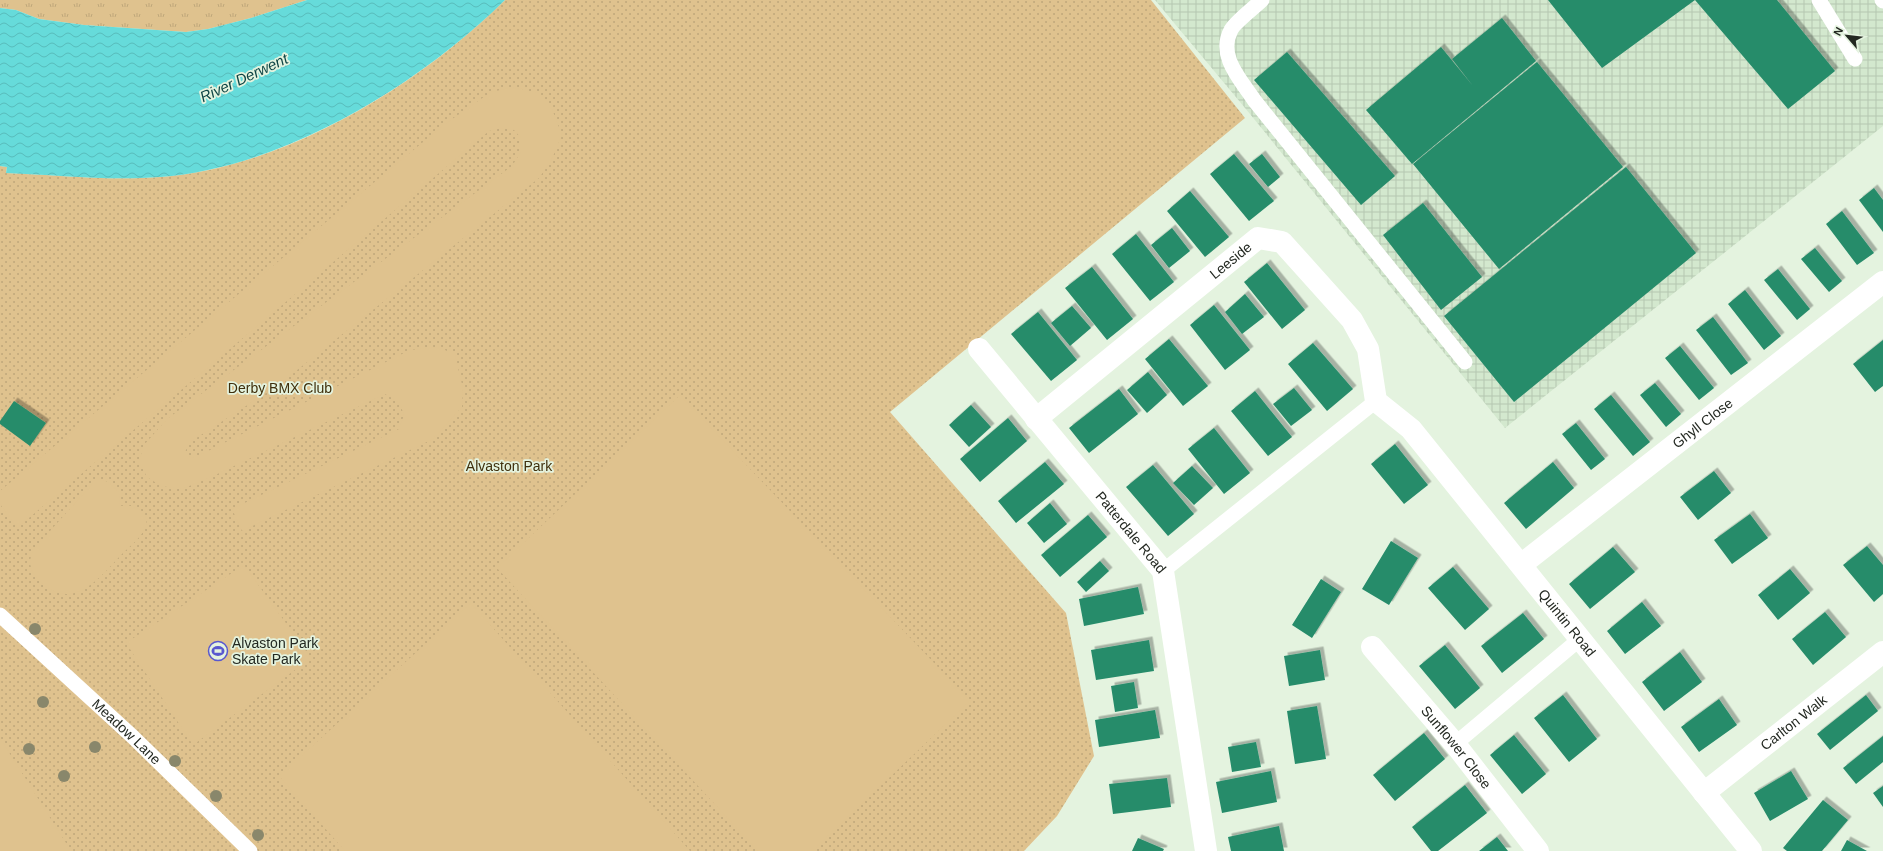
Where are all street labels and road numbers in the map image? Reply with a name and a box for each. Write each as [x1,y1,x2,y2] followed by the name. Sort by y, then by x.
[1206,239,1255,282] street label: Leeside
[1669,395,1736,451] street label: Ghyll Close
[1092,488,1169,576] street label: Patterdale Road
[1535,586,1599,660] street label: Quintin Road
[1757,691,1831,753] street label: Carlton Walk
[89,696,164,768] street label: Meadow Lane
[1418,703,1495,792] street label: Sunflower Close

